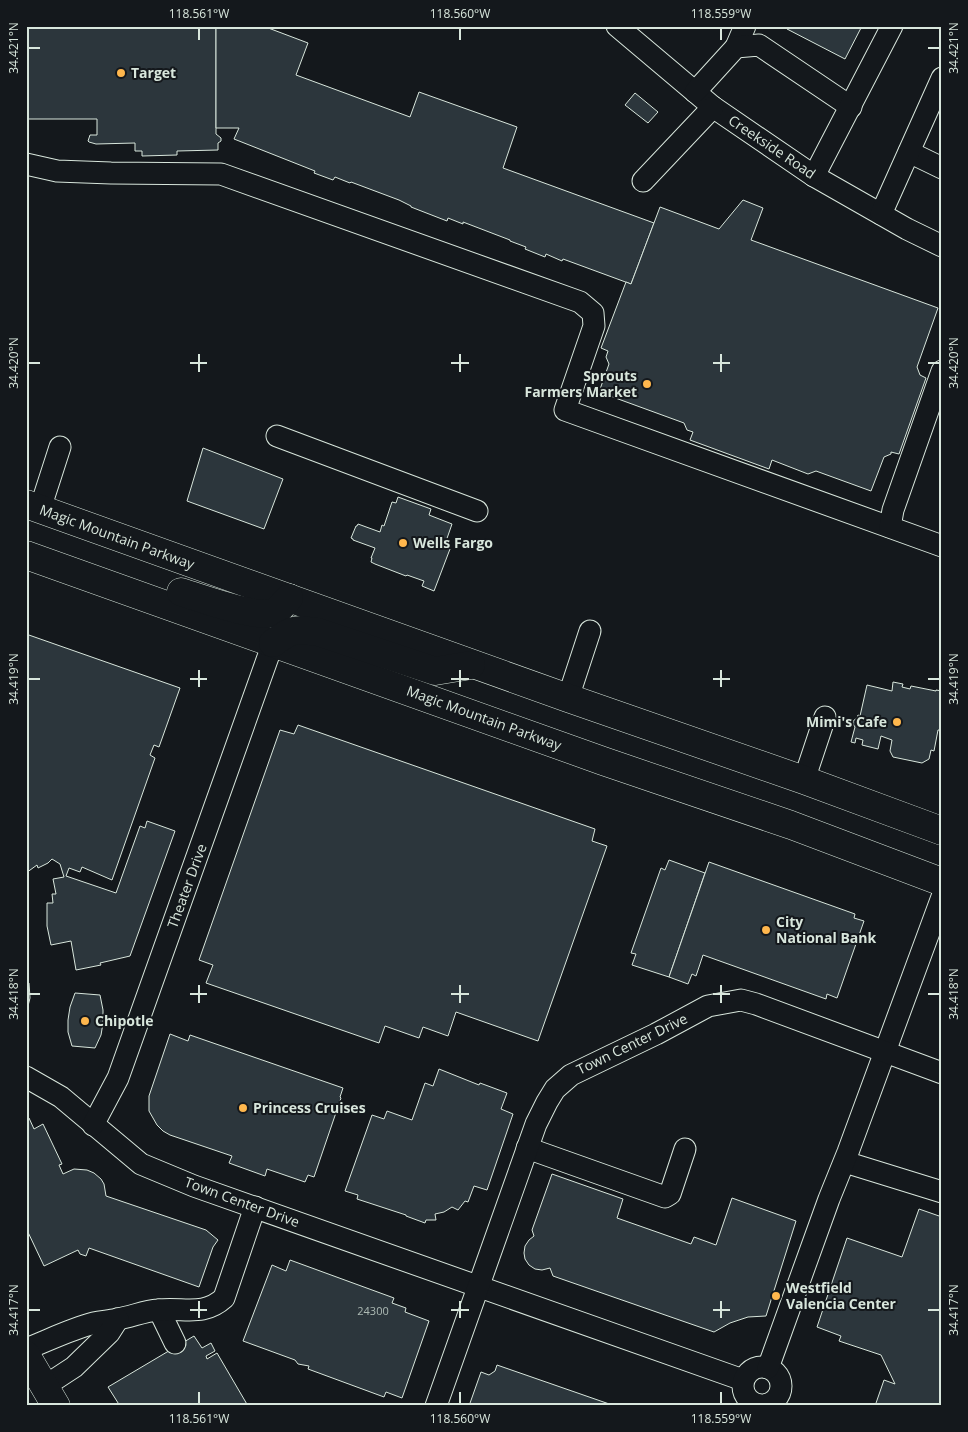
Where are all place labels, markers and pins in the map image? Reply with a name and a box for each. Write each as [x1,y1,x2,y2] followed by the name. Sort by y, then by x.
[131,63,176,82] place label: Target
[115,67,127,79] marker: Target
[524,366,637,401] place label: Sprouts Farmers Market
[641,378,653,390] marker: Sprouts Farmers Market
[413,533,493,552] place label: Wells Fargo
[397,537,409,549] marker: Wells Fargo
[806,712,887,731] place label: Mimi's Cafe
[891,716,903,728] marker: Mimi's Cafe
[776,912,876,947] place label: City National Bank
[760,924,772,936] marker: City National Bank
[95,1011,154,1030] place label: Chipotle
[79,1015,91,1027] marker: Chipotle
[253,1098,366,1117] place label: Princess Cruises
[237,1102,249,1114] marker: Princess Cruises
[786,1278,897,1313] place label: Westfield Valencia Center
[770,1290,782,1302] marker: Westfield Valencia Center

